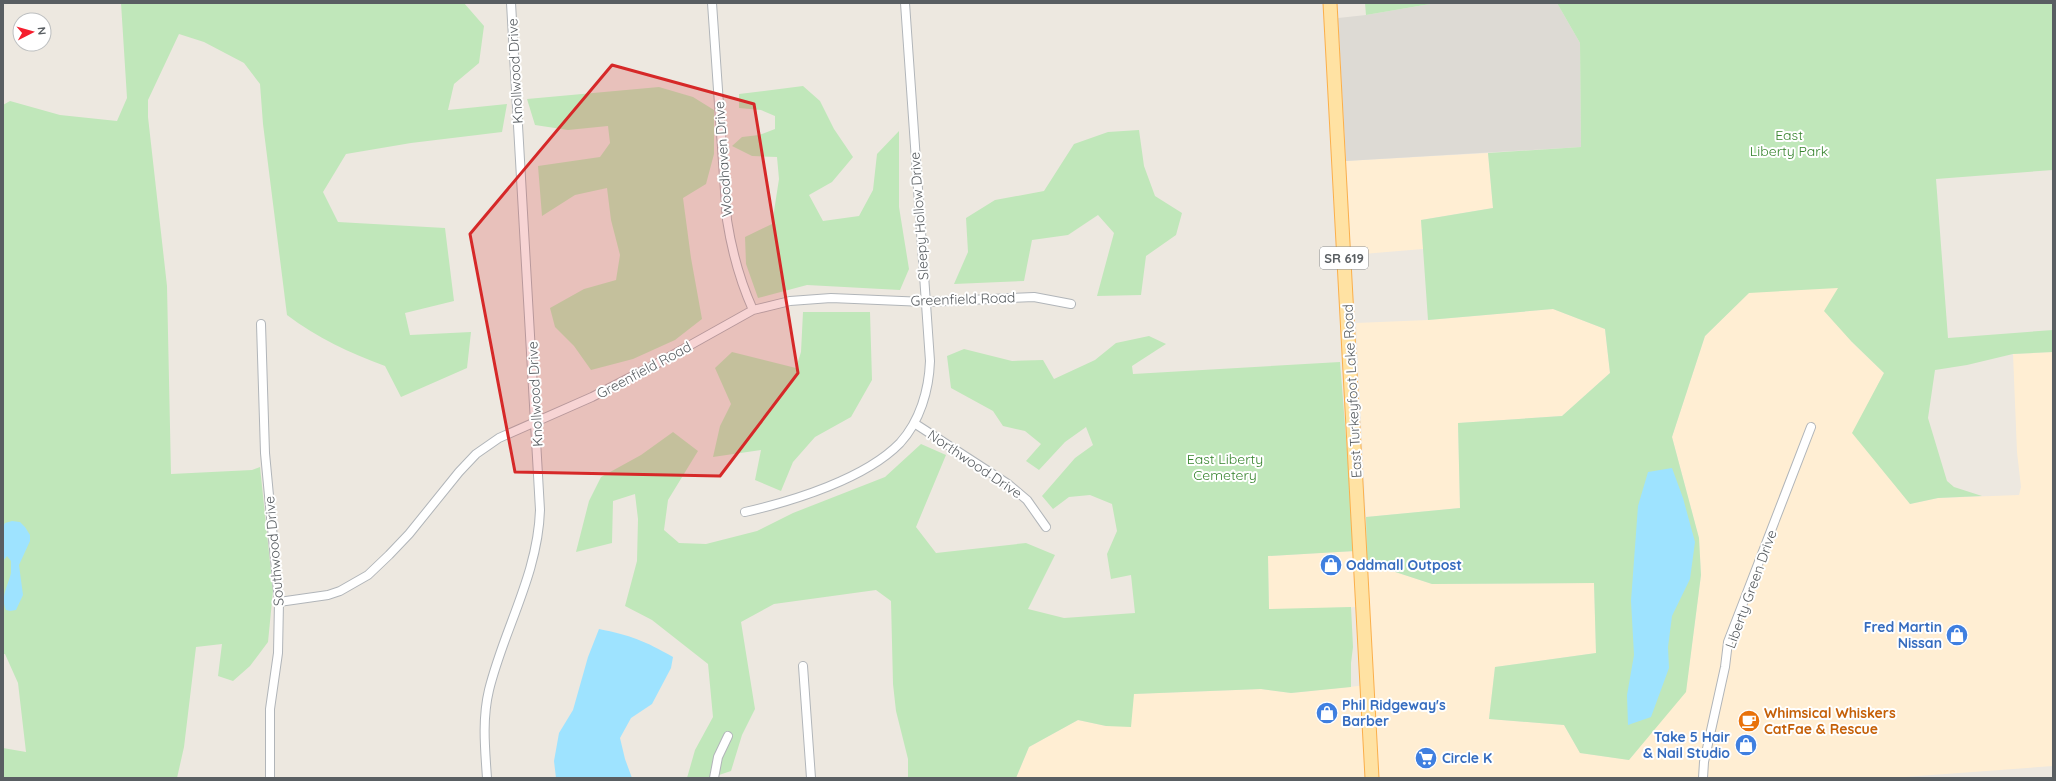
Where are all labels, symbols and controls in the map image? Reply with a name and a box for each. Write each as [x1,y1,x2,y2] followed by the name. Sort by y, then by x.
[12,12,52,52] north arrow
[503,18,527,124] street label: Knollwood Drive
[35,26,49,36] text: N
[710,101,736,217] street label: Woodhaven Drive
[1750,126,1828,160] park label: East Liberty Park
[906,151,932,281] street label: Sleepy Hollow Drive
[1320,247,1368,269] road number: SR 619
[910,288,1016,310] street label: Greenfield Road
[1338,304,1366,478] street label: East Turkeyfoot Lake Road
[594,337,694,403] street label: Greenfield Road
[523,341,547,447] street label: Knollwood Drive
[924,426,1026,502] street label: Northwood Drive
[1187,450,1263,484] park label: East Liberty Cemetery
[260,495,288,607] street label: Southwood Drive
[1721,527,1781,651] street label: Liberty Green Drive
[1318,552,1344,578] shop icon: Oddmall Outpost
[1346,556,1462,574] place label: Oddmall Outpost
[1864,618,1942,652] place label: Fred Martin Nissan
[1944,622,1970,648] shop icon: Fred Martin Nissan
[1342,696,1446,730] place label: Phil Ridgeway's Barber
[1314,700,1340,726] shop icon: Phil Ridgeway's Barber
[1764,704,1896,738] place label: Whimsical Whiskers CatFae & Rescue
[1736,708,1762,734] cafe icon: Whimsical Whiskers CatFae & Rescue
[1643,728,1730,762] place label: Take 5 Hair & Nail Studio
[1733,732,1759,758] shop icon: Take 5 Hair & Nail Studio
[1413,745,1439,771] supermarket icon: Circle K
[1442,749,1492,767] place label: Circle K

